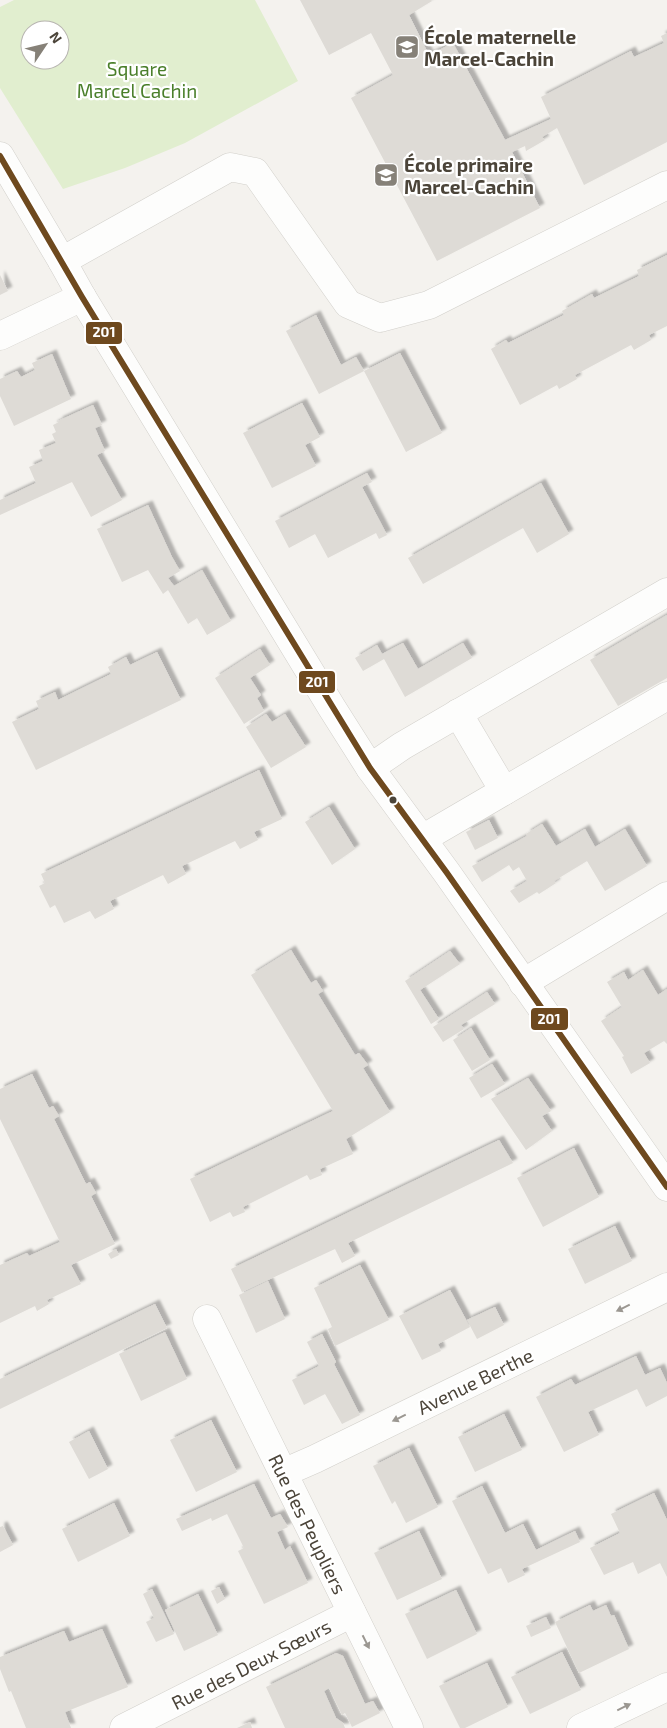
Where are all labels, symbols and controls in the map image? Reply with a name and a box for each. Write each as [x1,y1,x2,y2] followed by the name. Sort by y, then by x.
[20,20,70,70] north arrow
[424,24,577,70] place label: École maternelle Marcel-Cachin
[46,28,66,46] text: N
[394,34,420,60] school or university icon: École maternelle Marcel-Cachin
[77,57,197,102] park label: Square Marcel Cachin
[404,152,534,198] place label: École primaire Marcel-Cachin
[373,162,399,188] school or university icon: École primaire Marcel-Cachin
[85,321,123,345] line badge: 201
[92,323,116,340] text: 201
[298,670,336,694] line badge: 201
[305,673,329,690] text: 201
[388,795,398,805] unlabelled marker
[530,1007,569,1031] line badge: 201
[537,1010,561,1027] text: 201
[616,1304,630,1312] one-way arrow
[413,1343,537,1419] street label: Avenue Berthe
[392,1414,406,1422] one-way arrow
[264,1450,352,1598] street label: Rue des Peupliers
[167,1614,335,1714] street label: Rue des Deux Sœurs
[363,1635,371,1649] one-way arrow
[617,1703,631,1711] one-way arrow

